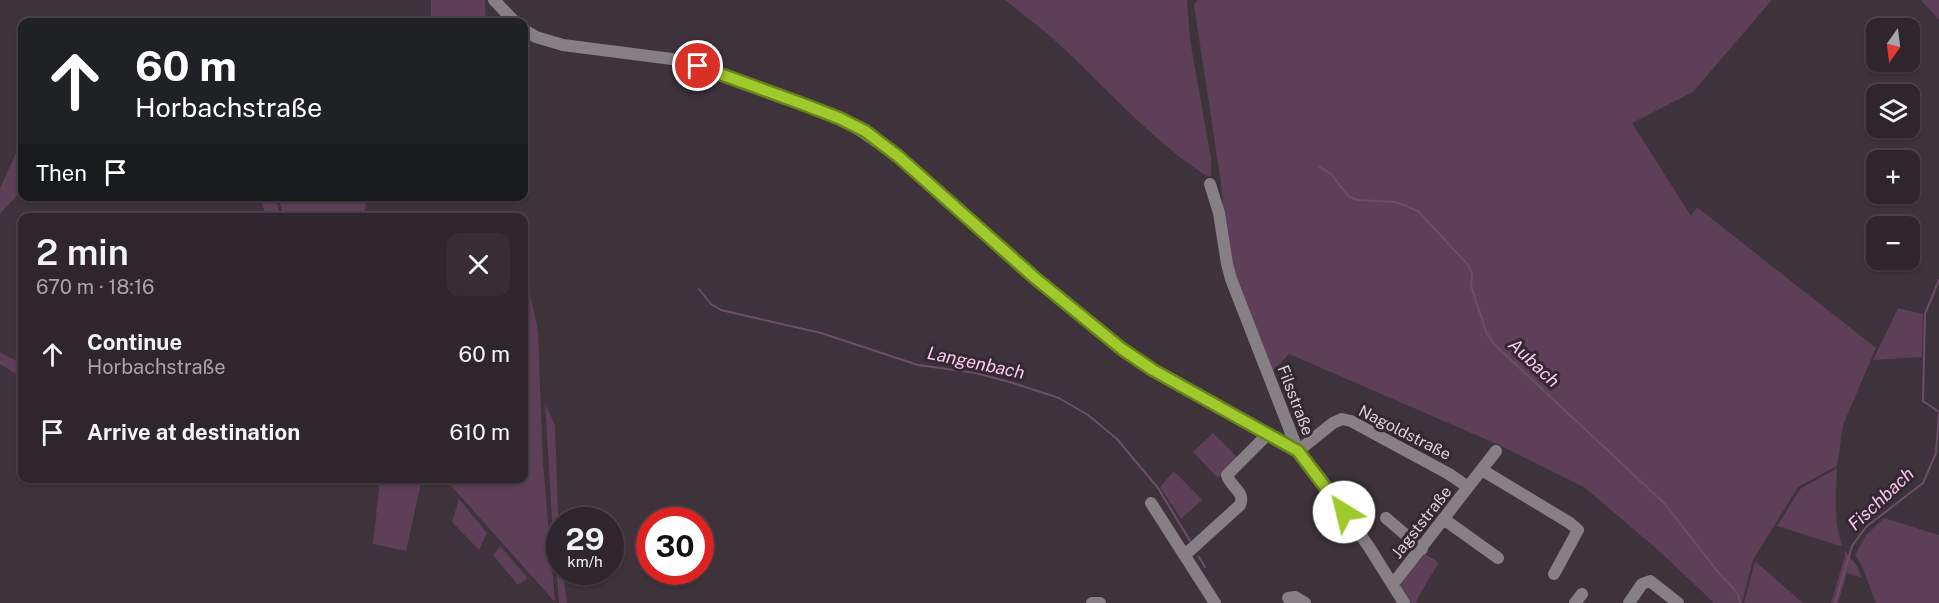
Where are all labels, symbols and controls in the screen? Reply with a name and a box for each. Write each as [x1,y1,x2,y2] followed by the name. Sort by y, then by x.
[1866,18,1920,72] north arrow
[1866,18,1920,270] map controls
[672,40,723,91] pin
[135,41,237,90] text: 60 m
[36,42,114,120] icon: ahead
[681,49,714,82] icon: arrive
[1866,84,1920,138] button: layers
[135,91,322,123] text: Horbachstraße
[1866,150,1920,204] button: +
[99,156,132,189] icon: arrive
[36,160,87,186] text: Then
[1866,216,1920,270] button: −
[36,231,129,273] text: 2 min
[447,233,510,296] button: close
[36,275,154,299] text: 670 m · 18:16
[87,329,182,355] text: Continue
[1505,334,1564,391] water label: Aubach
[36,338,69,371] icon: ahead
[459,341,510,367] text: 60 m
[926,342,1027,383] water label: Langenbach
[87,355,226,379] text: Horbachstraße
[1273,362,1318,438] street label: Filsstraße
[1355,401,1454,464] street label: Nagoldstraße
[36,416,69,449] icon: arrive
[87,419,300,445] text: Arrive at destination
[450,419,510,445] text: 610 m
[1843,463,1918,534] water label: Fischbach
[1312,480,1376,544] position arrow
[1387,482,1455,562] street label: Jagststraße
[636,507,714,585] speed limit sign: 30
[566,521,604,557] text: 29
[567,553,603,570] text: km/h

